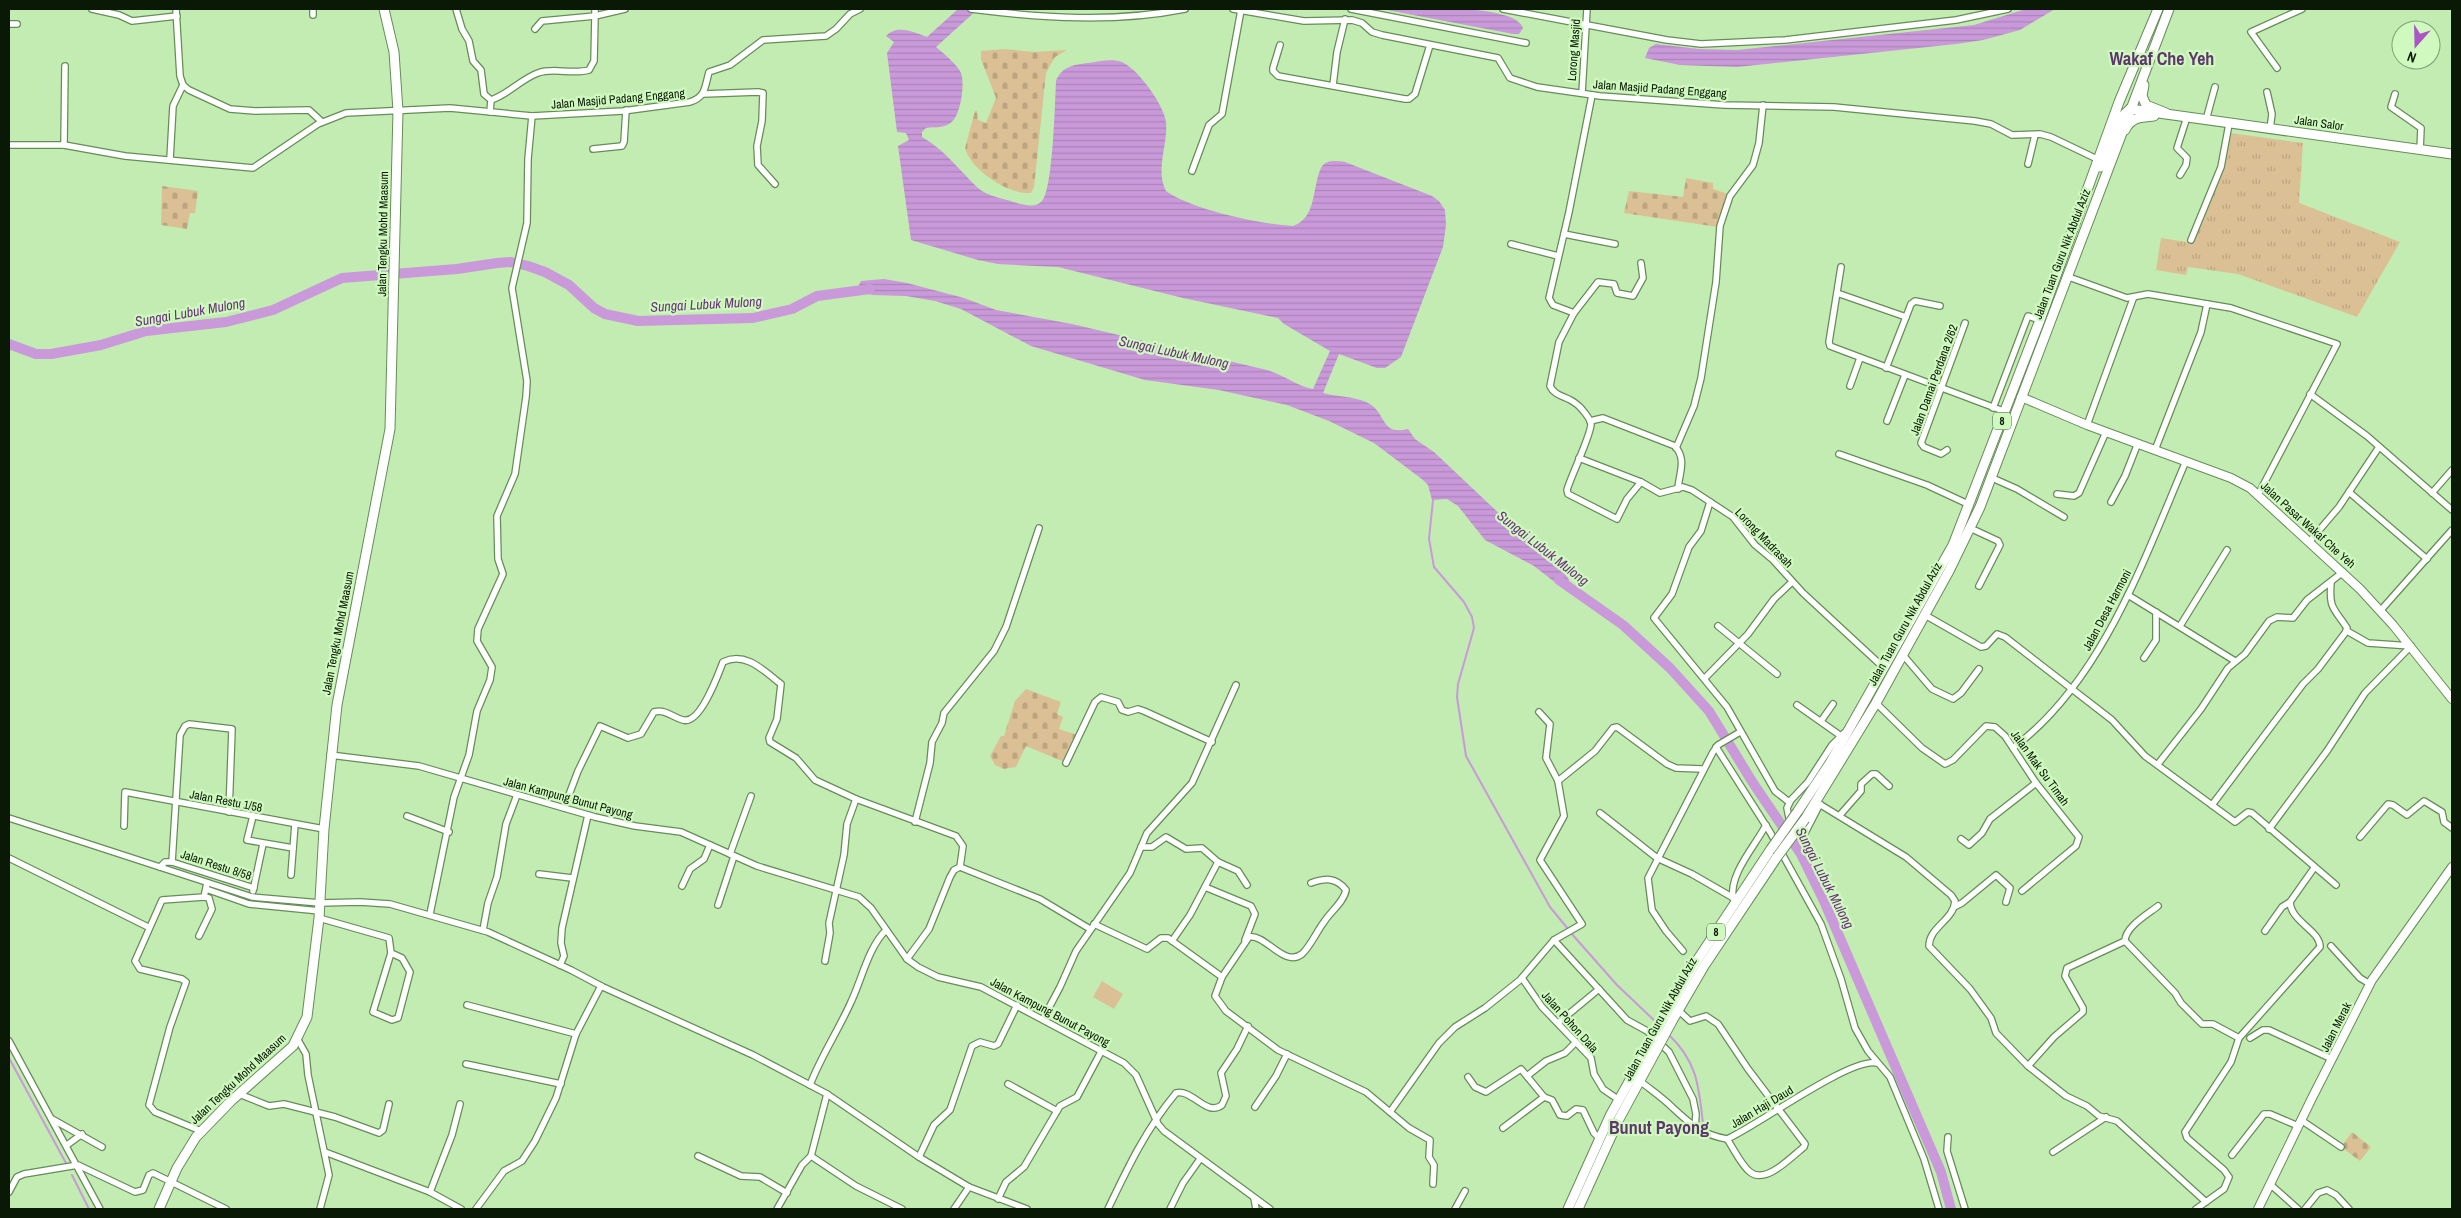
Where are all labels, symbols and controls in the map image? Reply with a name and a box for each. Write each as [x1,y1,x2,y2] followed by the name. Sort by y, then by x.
[1564,18,1584,82] street label: Lorong Masjid
[2391,20,2441,70] north arrow
[2110,46,2214,71] district label: Wakaf Che Yeh
[2405,47,2419,67] text: N
[1593,76,1728,102] street label: Jalan Masjid Padang Enggang
[551,85,686,113] street label: Jalan Masjid Padang Enggang
[2294,112,2345,134] street label: Jalan Salor
[374,171,392,297] street label: Jalan Tengku Mohd Maasum
[2030,186,2094,322] street label: Jalan Tuan Guru Nik Abdul Aziz
[650,292,763,316] water label: Sungai Lubuk Mulong
[133,293,247,331] water label: Sungai Lubuk Mulong
[1906,322,1962,438] street label: Jalan Damai Perdana 2/62
[1117,332,1231,373] water label: Sungai Lubuk Mulong
[1993,412,2011,430] road number: 8
[2257,478,2359,572] street label: Jalan Pasar Wakaf Che Yeh
[1731,505,1797,571] street label: Lorong Madrasah
[1493,507,1593,590] water label: Sungai Lubuk Mulong
[1864,559,1946,688] street label: Jalan Tuan Guru Nik Abdul Aziz
[2079,567,2135,653] street label: Jalan Desa Harmoni
[318,570,358,696] street label: Jalan Tengku Mohd Maasum
[2007,727,2073,809] street label: Jalan Mak Su Timah
[502,773,635,823] street label: Jalan Kampung Bunut Payong
[188,786,264,816] street label: Jalan Restu 1/58
[1792,824,1859,932] water label: Sungai Lubuk Mulong
[178,846,254,884] street label: Jalan Restu 8/58
[1707,924,1725,940] road number: 8
[1619,954,1701,1083] street label: Jalan Tuan Guru Nik Abdul Aziz
[988,974,1113,1051] street label: Jalan Kampung Bunut Payong
[1538,988,1602,1057] street label: Jalan Pohon Dala
[2317,999,2355,1055] street label: Jalan Merak
[187,1030,289,1128] street label: Jalan Tengku Mohd Maasum
[1728,1082,1796,1132] street label: Jalan Haji Daud
[1609,1115,1709,1140] district label: Bunut Payong

